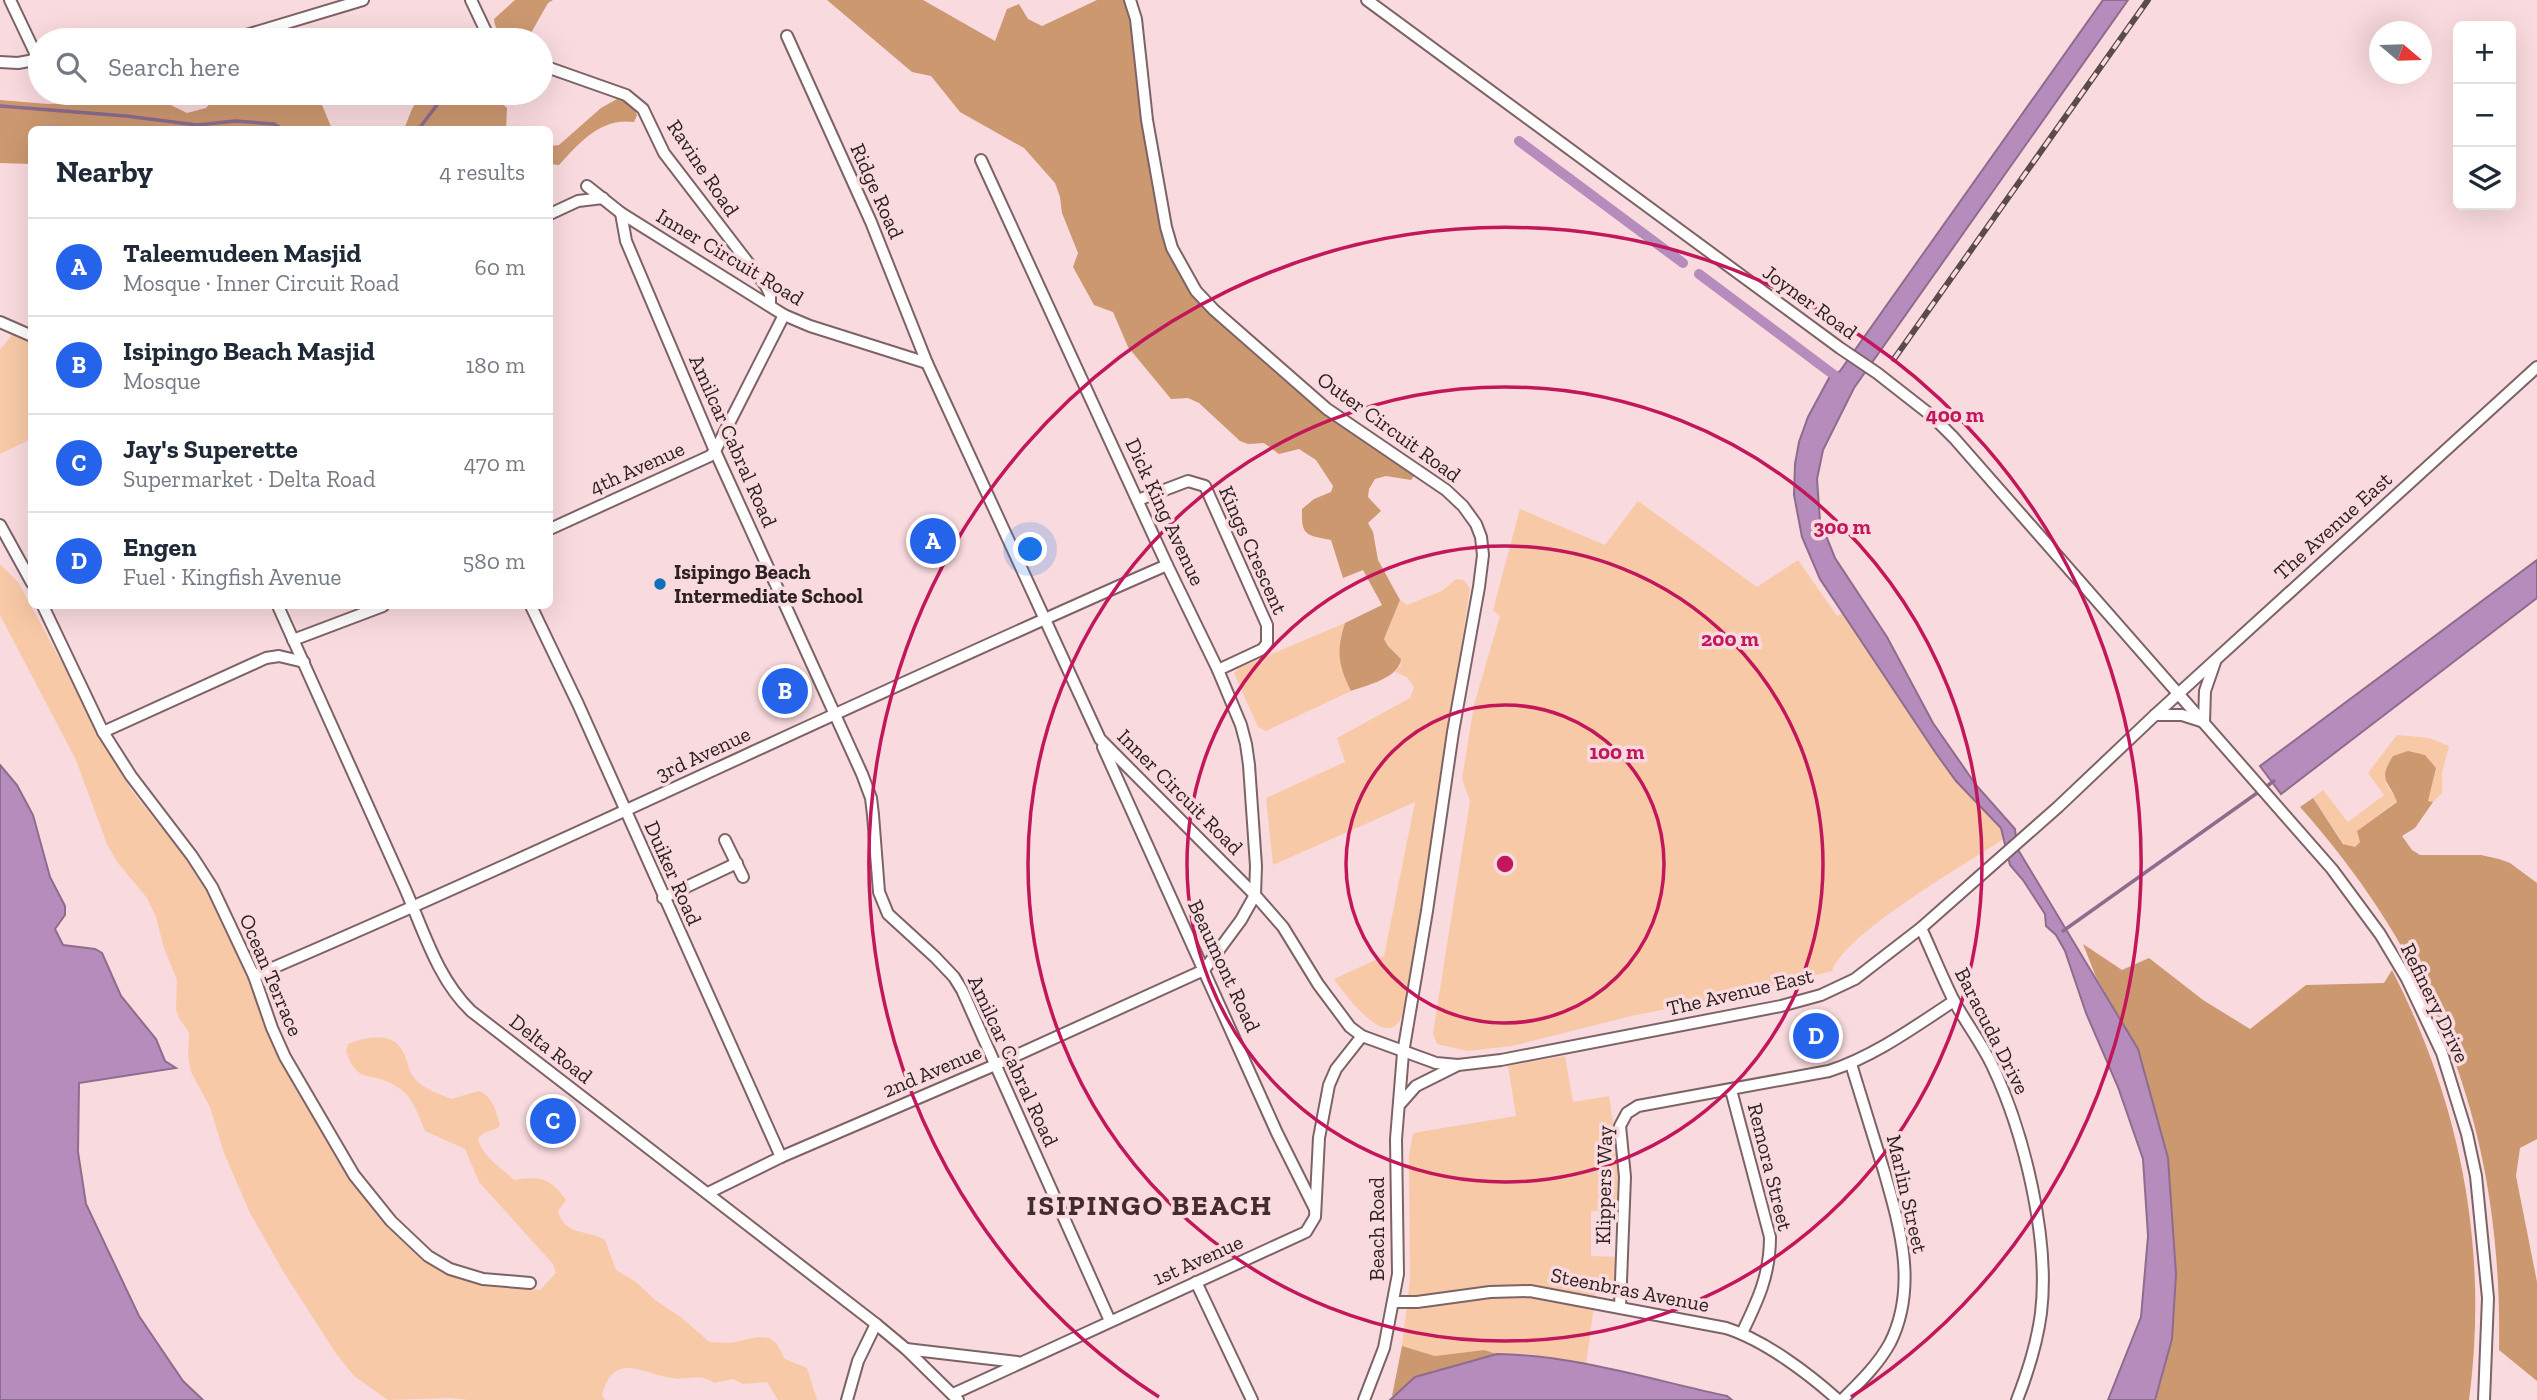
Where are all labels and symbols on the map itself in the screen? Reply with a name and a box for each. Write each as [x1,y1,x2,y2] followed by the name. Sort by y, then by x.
[2369,21,2432,84] north arrow
[662,115,745,221] street label: Ravine Road
[845,139,910,243] street label: Ridge Road
[652,203,809,311] street label: Inner Circuit Road
[1758,259,1863,344] street label: Joyner Road
[684,351,783,531] street label: Amilcar Cabral Road
[1313,366,1466,487] street label: Outer Circuit Road
[1926,402,1985,427] text: 400 m
[1120,434,1211,590] street label: Dick King Avenue
[585,435,688,500] street label: 4th Avenue
[2269,466,2397,585] street label: The Avenue East
[1214,482,1293,618] street label: Kings Crescent
[1813,514,1871,539] text: 300 m
[910,515,956,567] pin: A
[1013,532,1047,566] your location
[674,559,863,608] place label: Isipingo Beach Intermediate School
[652,576,668,592] marker: Isipingo Beach Intermediate School
[1701,626,1759,651] text: 200 m
[762,665,808,717] pin: B
[652,721,754,786] street label: 3rd Avenue
[1112,724,1249,860] street label: Inner Circuit Road
[1590,739,1645,764] text: 100 m
[639,817,708,929] street label: Duiker Road
[1493,852,1517,876] centre of rings
[1183,896,1266,1036] street label: Beaumont Road
[234,910,308,1040] street label: Ocean Terrace
[2396,939,2475,1067] street label: Refinery Drive
[1664,962,1816,1021] street label: The Avenue East
[1950,963,2035,1099] street label: Baracuda Drive
[963,971,1064,1151] street label: Amilcar Cabral Road
[505,1009,598,1089] street label: Delta Road
[1793,1010,1839,1062] pin: D
[879,1038,985,1103] street label: 2nd Avenue
[530,1095,576,1147] pin: C
[1743,1101,1798,1233] street label: Remora Street
[1590,1125,1617,1245] street label: Klippers Way
[1882,1132,1933,1256] street label: Marlin Street
[1364,1177,1389,1281] street label: Beach Road
[1027,1189,1273,1222] district label: ISIPINGO BEACH
[1149,1229,1247,1290] street label: 1st Avenue
[1549,1262,1712,1317] street label: Steenbras Avenue

